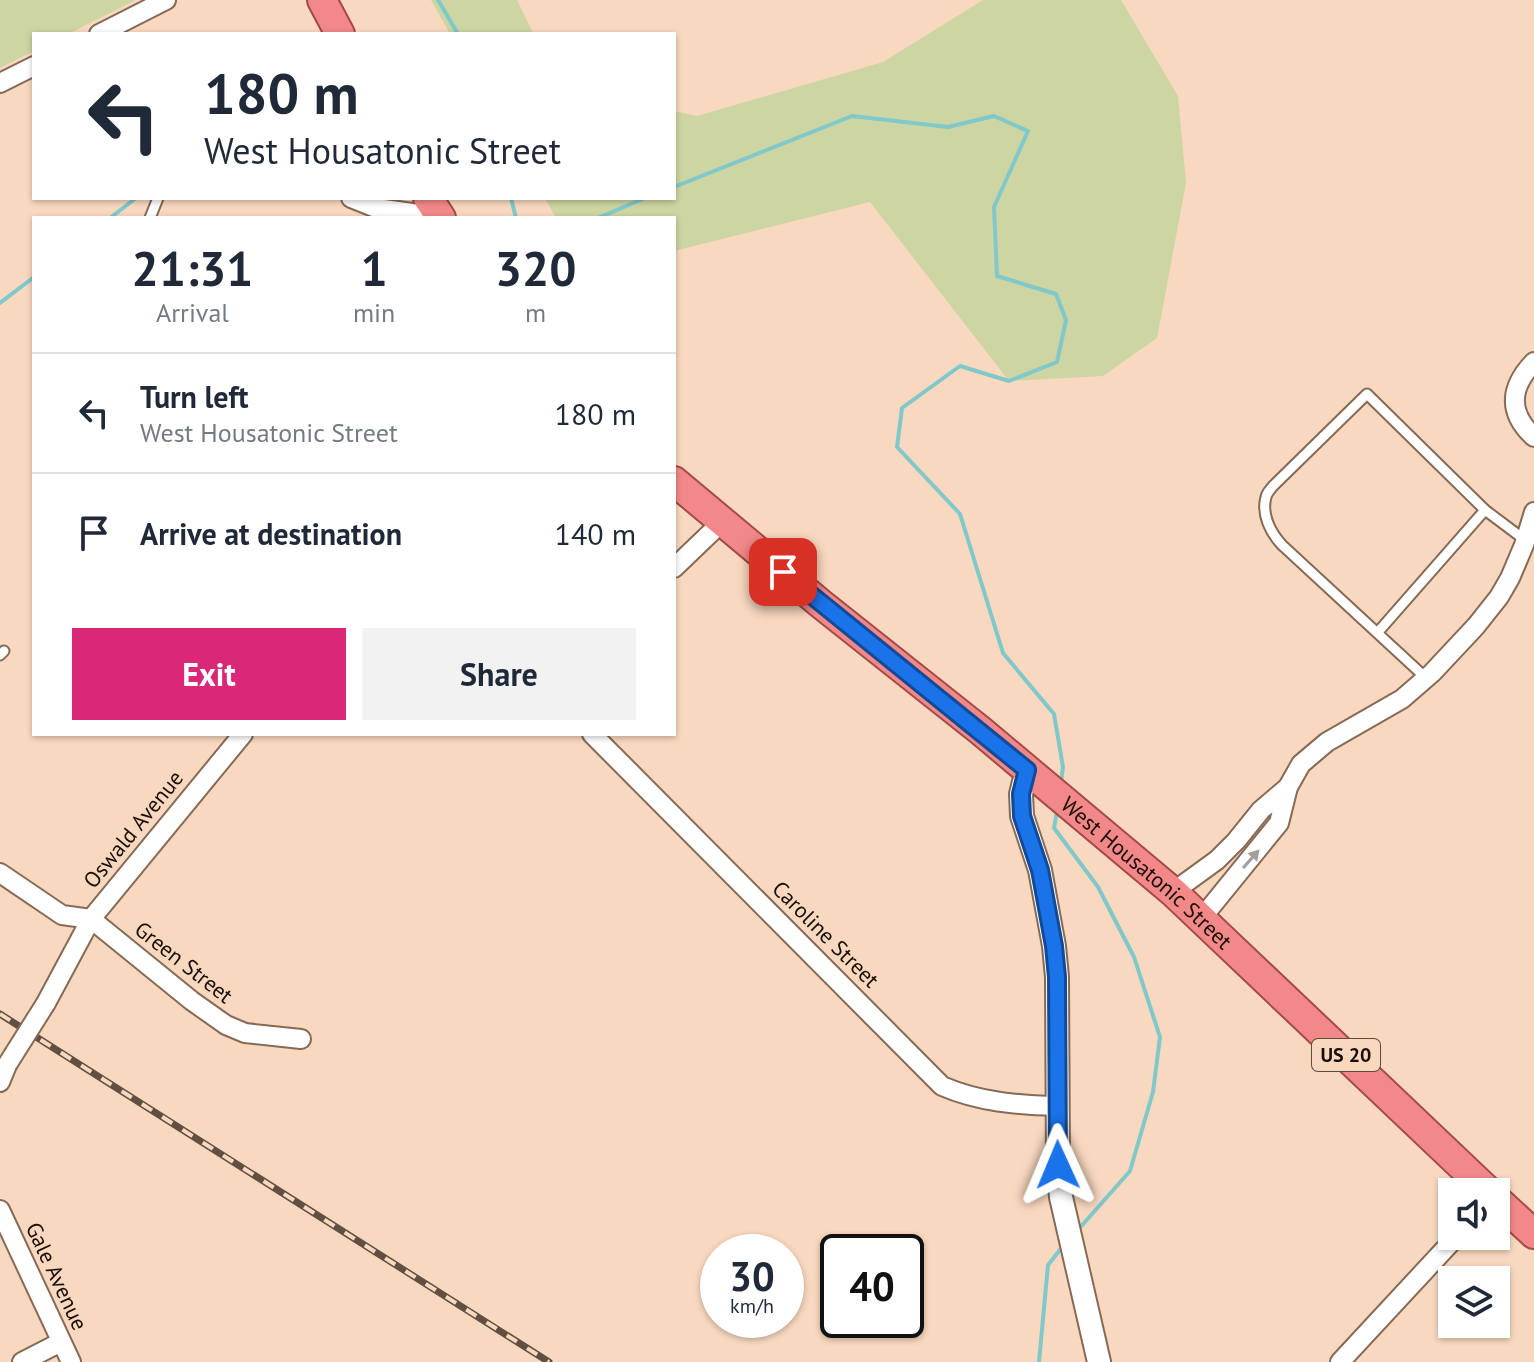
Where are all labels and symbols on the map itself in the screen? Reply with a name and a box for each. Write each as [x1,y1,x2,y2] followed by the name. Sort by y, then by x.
[749,538,817,606] pin
[77,764,189,894] street label: Oswald Avenue
[1055,790,1239,955] street label: West Housatonic Street
[1242,849,1259,869] one-way arrow
[767,875,886,994] street label: Caroline Street
[129,915,239,1009] street label: Green Street
[1312,1039,1380,1071] road number: US 20
[1016,1123,1100,1207] position arrow
[20,1218,94,1334] street label: Gale Avenue
[820,1234,924,1338] speed limit sign: 40

